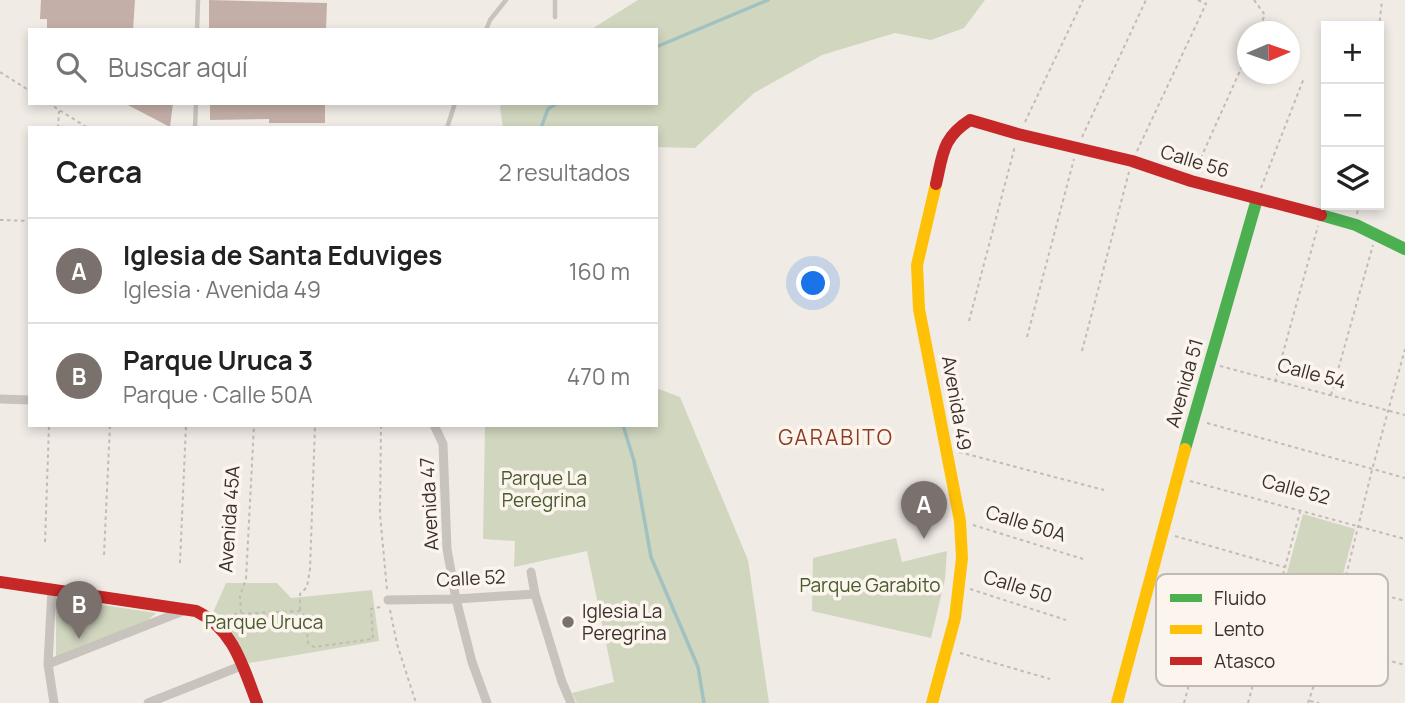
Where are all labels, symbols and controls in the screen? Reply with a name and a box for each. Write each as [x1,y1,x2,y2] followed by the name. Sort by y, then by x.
[1237,21,1300,84] north arrow
[1321,21,1384,210] map controls
[1321,21,1384,84] button: +
[28,28,658,105] search box
[52,48,90,86] icon: search
[108,49,248,85] text: Buscar aquí
[1321,84,1384,147] button: −
[1157,138,1233,184] street label: Calle 56
[1321,147,1384,210] button: layers
[56,151,142,192] text: Cerca
[498,156,630,188] text: 2 resultados
[123,237,442,273] text: Iglesia de Santa Eduviges
[71,255,87,287] text: A
[569,255,630,287] text: 160 m
[796,266,830,300] your location
[123,273,321,305] text: Iglesia · Avenida 49
[1159,336,1209,430] street label: Avenida 51
[123,342,313,378] text: Parque Uruca 3
[1275,351,1349,395] street label: Calle 54
[936,354,978,452] street label: Avenida 49
[72,360,86,392] text: B
[567,360,630,392] text: 470 m
[123,378,312,410] text: Parque · Calle 50A
[778,423,894,451] district label: GARABITO
[414,457,444,551] street label: Avenida 47
[212,465,246,573] street label: Avenida 45A
[501,465,587,513] park label: Parque La Peregrina
[1259,467,1333,511] street label: Calle 52
[901,481,947,539] pin: A
[983,499,1069,547] street label: Calle 50A
[436,563,506,593] street label: Calle 52
[980,563,1056,609] street label: Calle 50
[799,572,941,598] park label: Parque Garabito
[1156,574,1388,686] legend
[56,581,102,639] pin: B
[1214,585,1266,611] text: Fluido
[582,598,667,646] place label: Iglesia La Peregrina
[205,609,323,635] park label: Parque Uruca
[560,614,576,630] marker: Iglesia La Peregrina
[1214,616,1264,642] text: Lento
[1214,648,1275,674] text: Atasco

